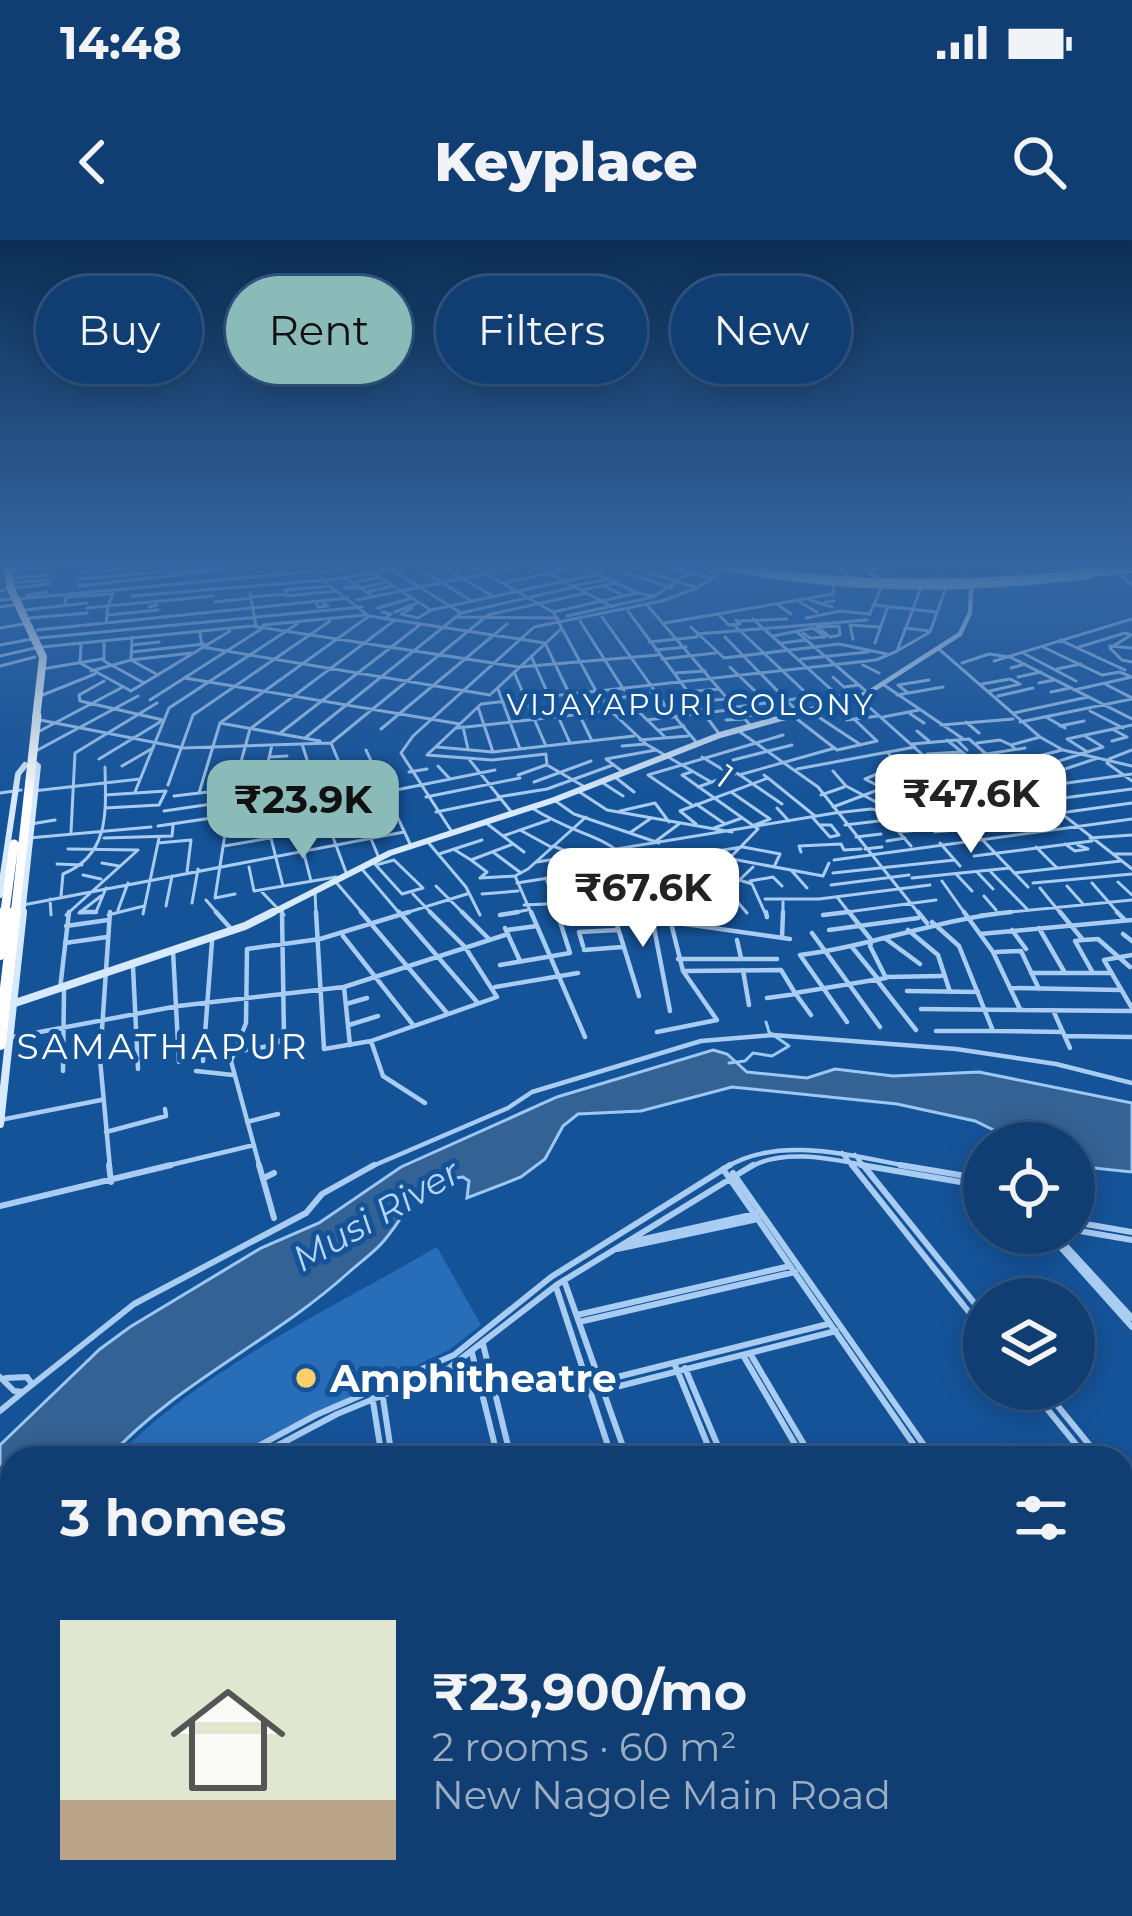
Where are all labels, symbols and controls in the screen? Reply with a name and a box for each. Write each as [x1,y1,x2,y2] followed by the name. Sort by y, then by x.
[60,15,182,70] text: 14:48
[60,129,126,195] icon: back
[434,129,698,195] text: Keyplace
[1006,129,1072,195] icon: search
[36,276,202,384] chip: Buy
[226,276,412,384] chip: Rent
[436,276,647,384] chip: Filters
[671,276,851,384] chip: New
[507,686,875,723] district label: VIJAYAPURI COLONY
[873,754,1069,856] pin: ₹47.6K
[708,756,742,796] street label: 1
[205,760,401,862] pin: ₹23.9K
[902,769,1040,817] text: ₹47.6K
[234,775,372,823] text: ₹23.9K
[545,848,741,950] pin: ₹67.6K
[574,863,712,911] text: ₹67.6K
[17,1024,309,1068] district label: SAMATHAPUR
[963,1122,1095,1410] map controls
[963,1122,1095,1254] button: locate
[284,1149,469,1281] water label: Musi River
[963,1278,1095,1410] button: layers
[329,1354,617,1402] place label: Amphitheatre
[293,1365,319,1391] marker: Amphitheatre
[1008,1485,1074,1551] icon: filters
[60,1487,286,1549] text: 3 homes
[432,1661,747,1723] text: ₹23,900/mo
[156,1668,300,1812] icon: home
[432,1723,737,1771] text: 2 rooms · 60 m²
[432,1771,891,1819] text: New Nagole Main Road

